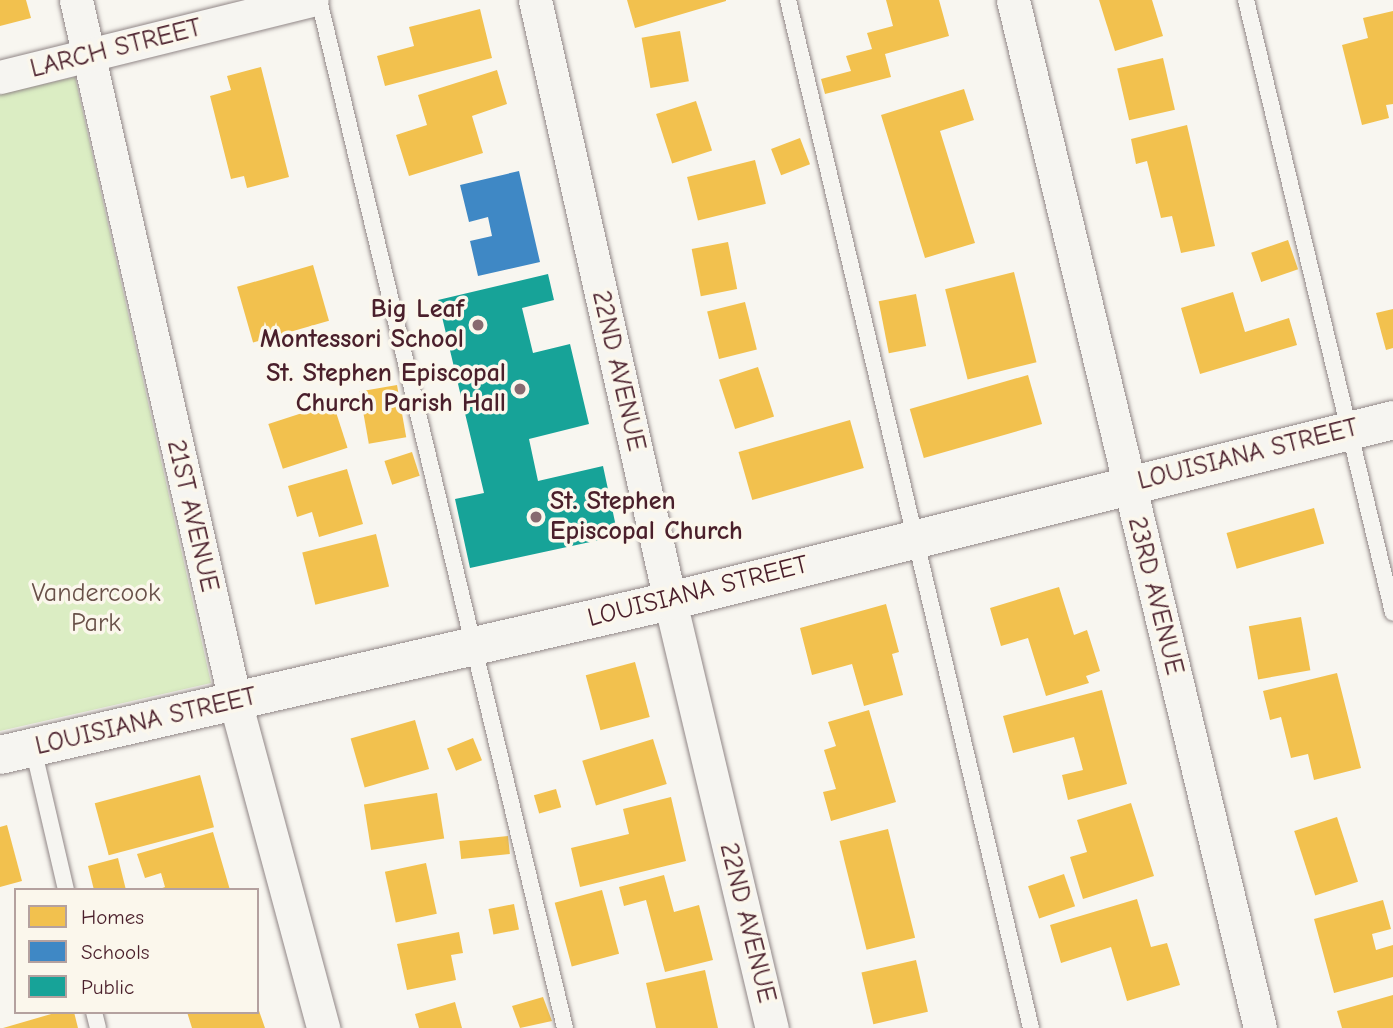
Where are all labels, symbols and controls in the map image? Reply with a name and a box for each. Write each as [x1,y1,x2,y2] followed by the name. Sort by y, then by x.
[27,13,205,85] street label: LARCH STREET
[584,288,652,454] street label: 22ND AVENUE
[260,294,464,356] place label: Big Leaf Montessori School
[470,317,486,333] marker: Big Leaf Montessori School
[266,358,506,420] place label: St. Stephen Episcopal Church Parish Hall
[512,381,528,397] marker: St. Stephen Episcopal Church Parish Hall
[1135,413,1361,497] street label: LOUISIANA STREET
[159,437,225,595] street label: 21ST AVENUE
[550,486,743,548] place label: St. Stephen Episcopal Church
[528,509,544,525] marker: St. Stephen Episcopal Church
[1120,514,1190,678] street label: 23RD AVENUE
[585,550,811,634] street label: LOUISIANA STREET
[31,578,161,640] park label: Vandercook Park
[32,681,260,763] street label: LOUISIANA STREET
[712,840,782,1006] street label: 22ND AVENUE
[14,888,259,1014] legend
[81,905,144,929] text: Homes
[81,940,150,964] text: Schools
[81,975,134,999] text: Public

